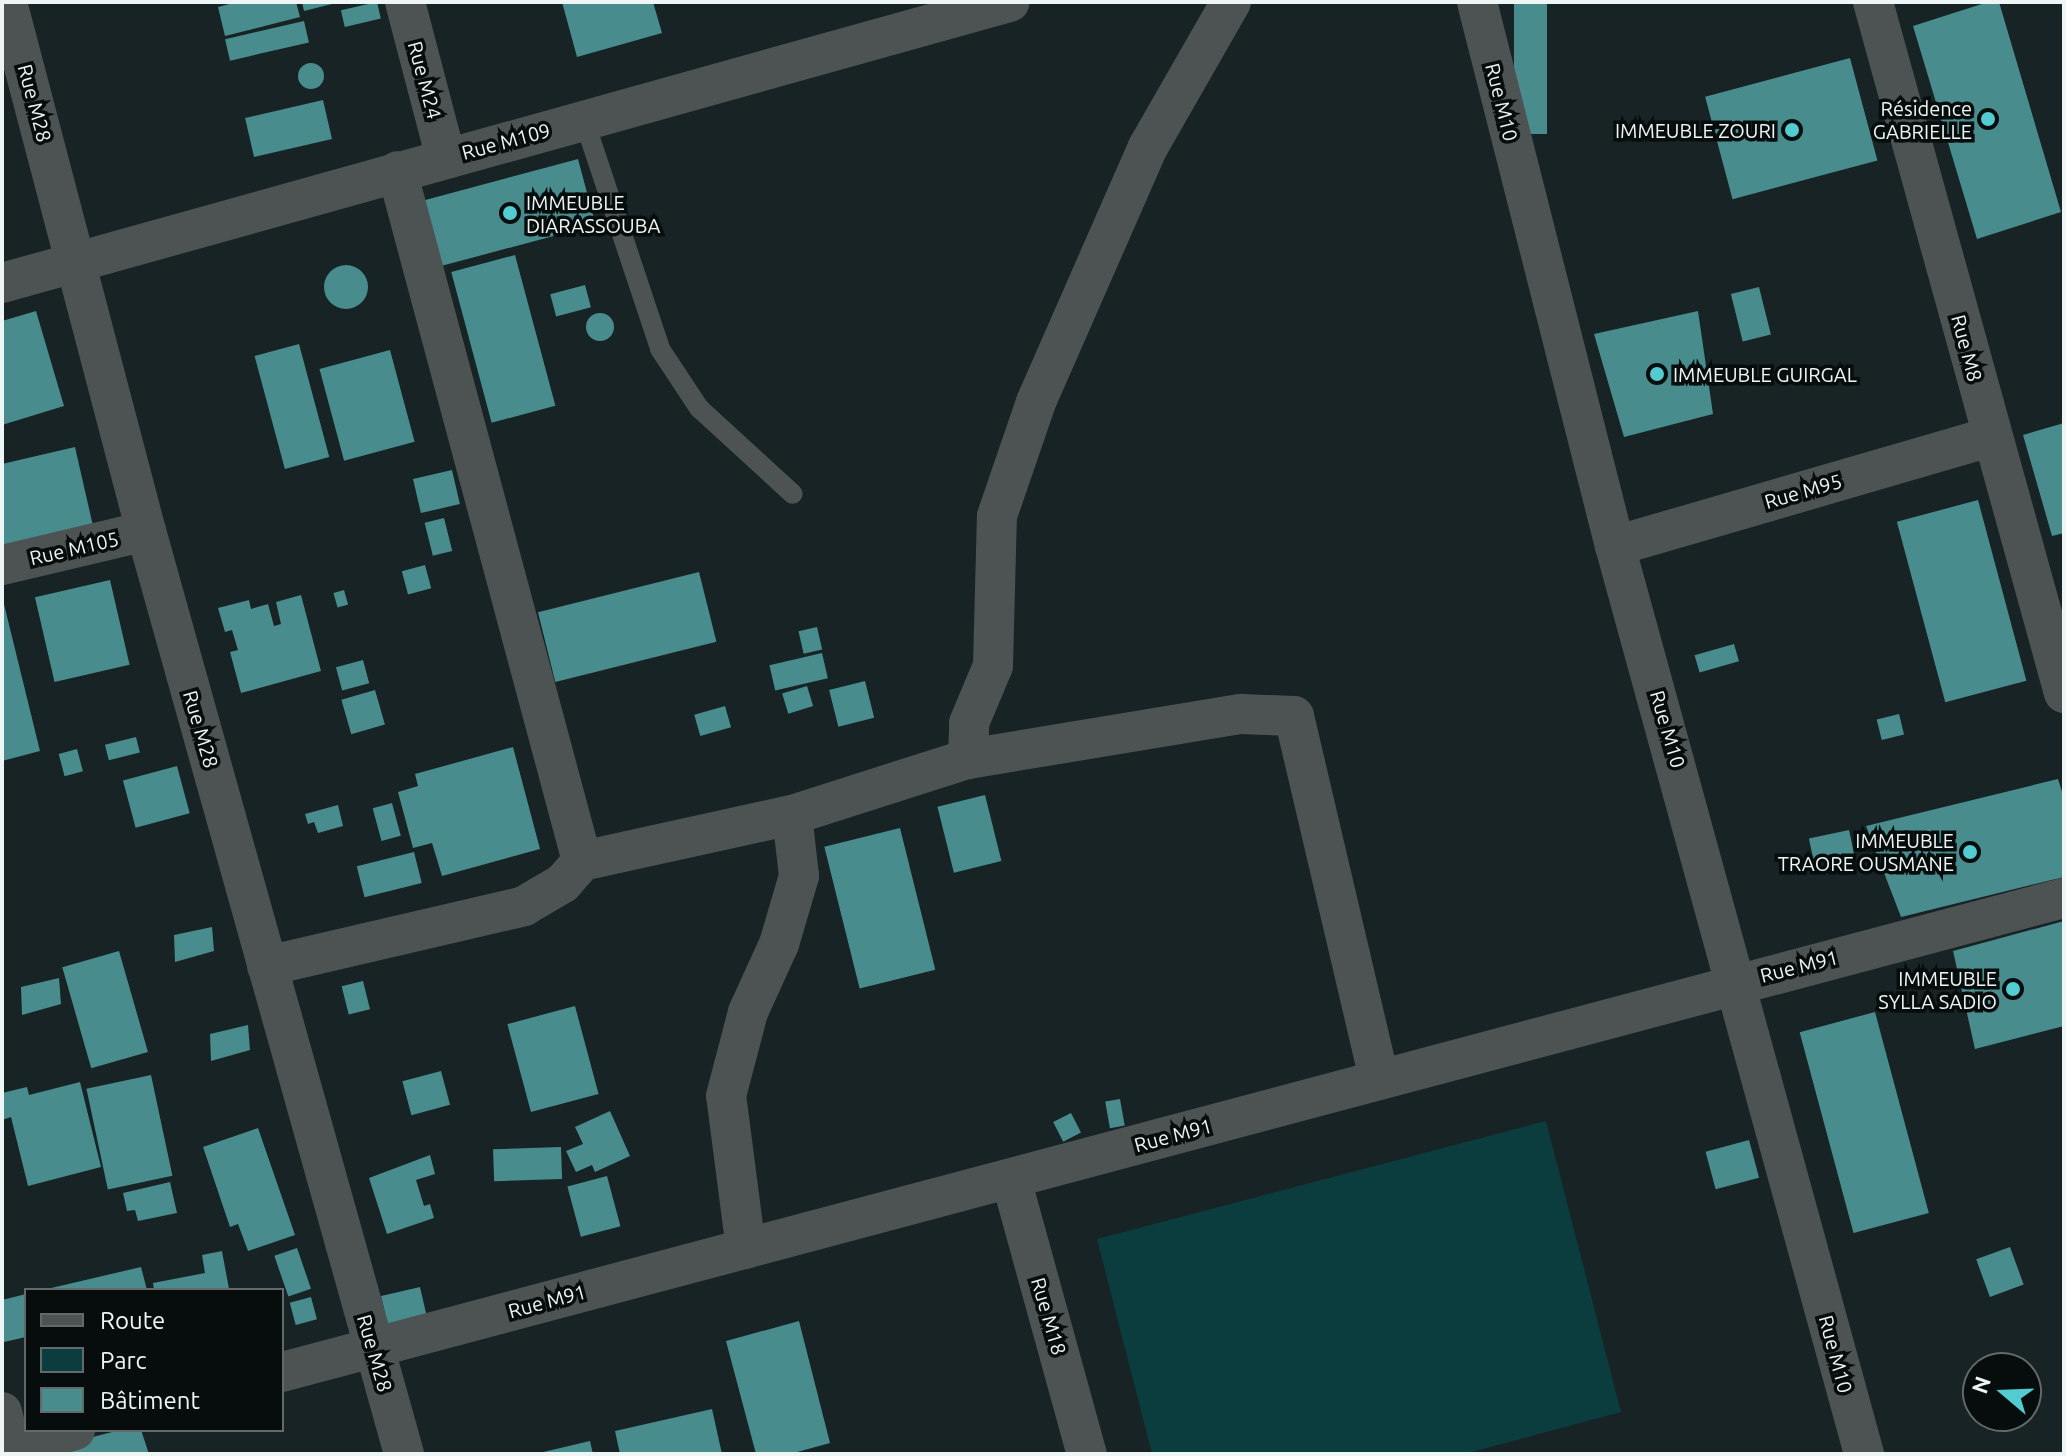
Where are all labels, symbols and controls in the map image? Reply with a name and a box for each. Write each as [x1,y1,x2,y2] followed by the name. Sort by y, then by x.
[403,39,447,121] street label: Rue M24
[1481,61,1523,143] street label: Rue M10
[13,62,57,144] street label: Rue M28
[1873,96,1972,143] place label: Résidence GABRIELLE
[1979,110,1997,128] marker: Résidence GABRIELLE
[459,118,553,164] street label: Rue M109
[1615,118,1776,142] place label: IMMEUBLE ZOURI
[1783,121,1801,139] marker: IMMEUBLE ZOURI
[526,190,660,237] place label: IMMEUBLE DIARASSOUBA
[501,204,519,222] marker: IMMEUBLE DIARASSOUBA
[1947,312,1987,384] street label: Rue M8
[1673,362,1857,386] place label: IMMEUBLE GUIRGAL
[1648,365,1666,383] marker: IMMEUBLE GUIRGAL
[1762,469,1844,513] street label: Rue M95
[27,526,121,570] street label: Rue M105
[179,688,223,770] street label: Rue M28
[1646,688,1690,770] street label: Rue M10
[1778,828,1954,875] place label: IMMEUBLE TRAORE OUSMANE
[1961,843,1979,861] marker: IMMEUBLE TRAORE OUSMANE
[1758,945,1840,987] street label: Rue M91
[1878,966,1997,1013] place label: IMMEUBLE SYLLA SADIO
[2004,980,2022,998] marker: IMMEUBLE SYLLA SADIO
[1132,1113,1214,1157] street label: Rue M91
[1027,1275,1071,1357] street label: Rue M18
[506,1279,588,1323] street label: Rue M91
[24,1288,284,1432] legend
[100,1307,165,1334] text: Route
[353,1312,397,1394] street label: Rue M28
[1814,1313,1858,1395] street label: Rue M10
[100,1347,147,1374] text: Parc
[1962,1352,2042,1432] north arrow
[1966,1373,1995,1397] text: N
[100,1387,200,1414] text: Bâtiment

